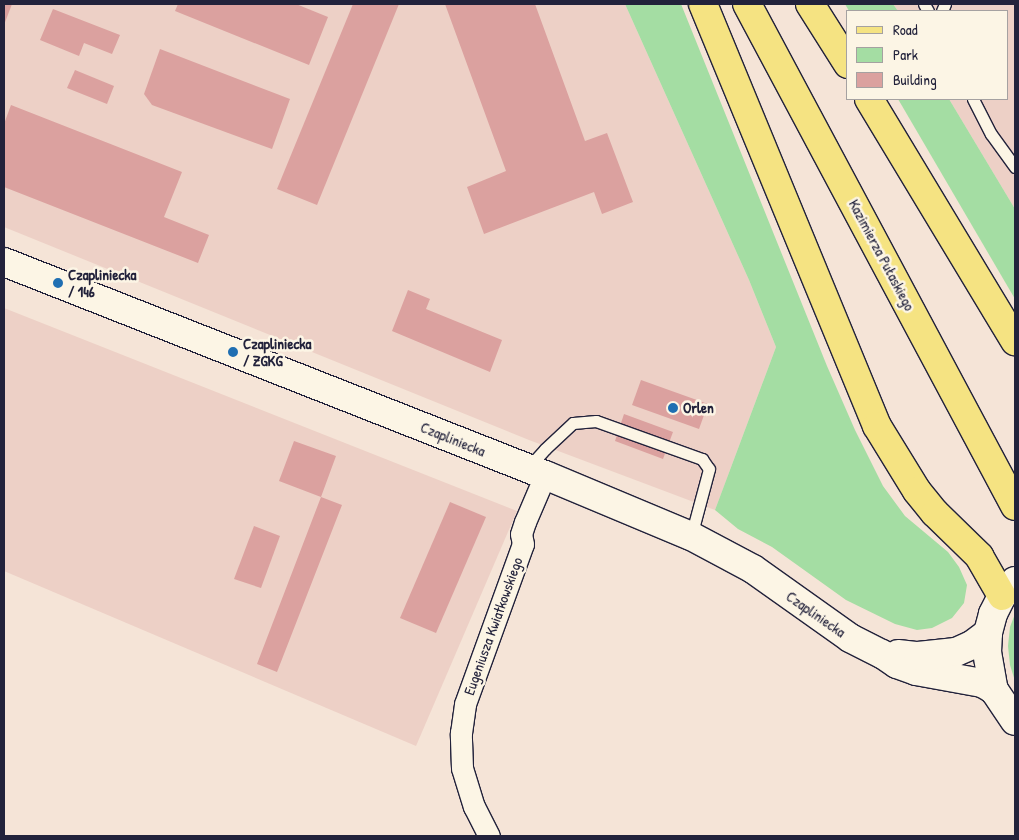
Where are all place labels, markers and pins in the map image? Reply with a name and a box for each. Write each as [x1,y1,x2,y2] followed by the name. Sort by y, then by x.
[68,265,136,300] place label: Czapliniecka / 146
[52,277,64,289] marker: Czapliniecka / 146
[243,334,311,369] place label: Czapliniecka / ZGKG
[227,346,239,358] marker: Czapliniecka / ZGKG
[683,399,714,417] place label: Orlen
[667,402,679,414] marker: Orlen

